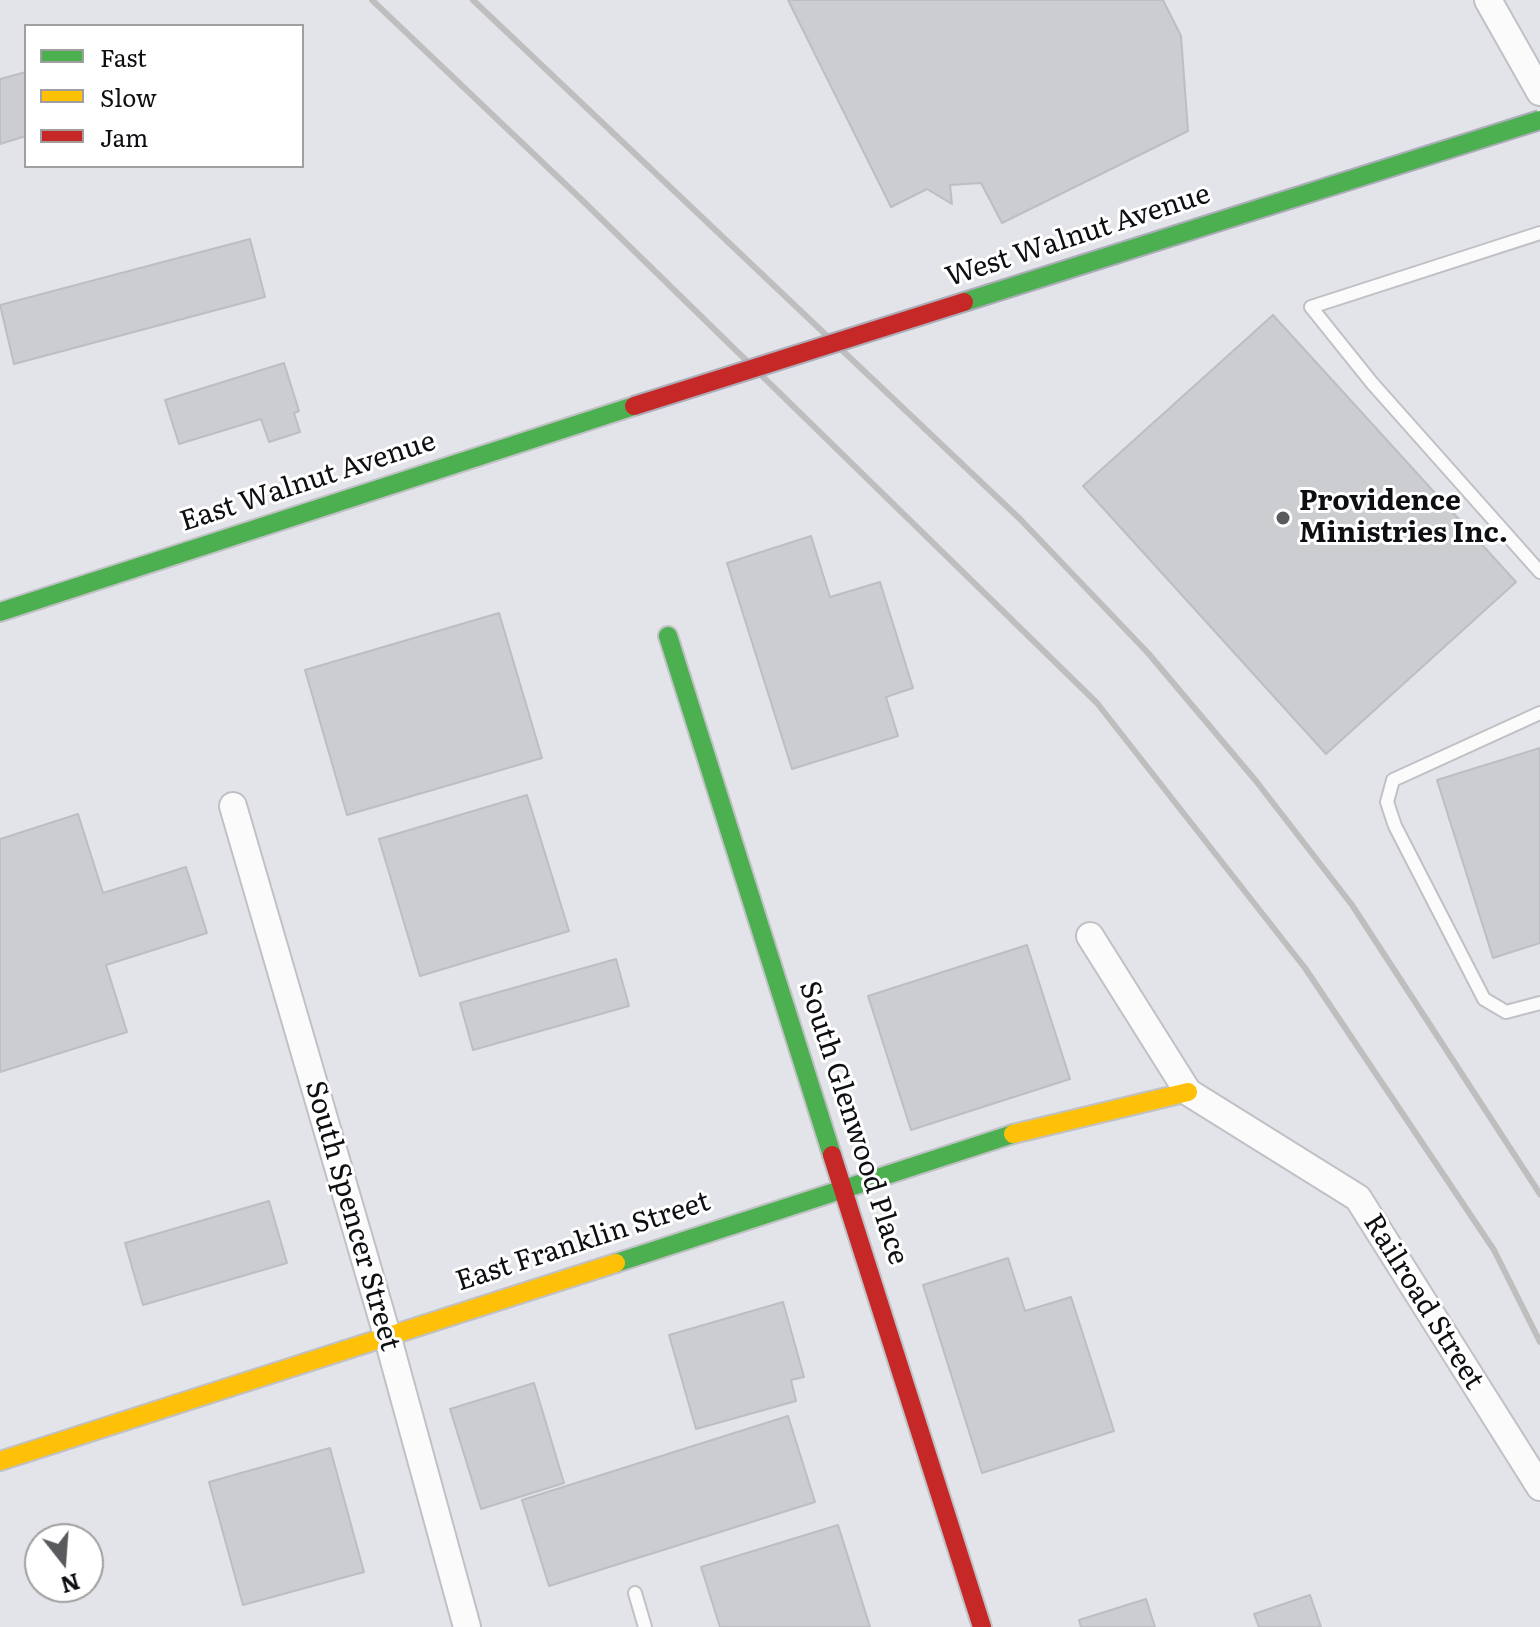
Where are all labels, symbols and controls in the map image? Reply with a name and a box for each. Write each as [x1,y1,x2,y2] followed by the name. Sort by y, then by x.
[24,24,304,168] legend
[100,39,147,74] text: Fast
[100,79,157,114] text: Slow
[100,119,148,154] text: Jam
[942,177,1214,295] street label: West Walnut Avenue
[176,425,440,539] street label: East Walnut Avenue
[1299,485,1508,551] place label: Providence Ministries Inc.
[1274,509,1292,527] marker: Providence Ministries Inc.
[791,977,915,1269] street label: South Glenwood Place
[297,1077,407,1355] street label: South Spencer Street
[452,1185,714,1299] street label: East Franklin Street
[1356,1208,1490,1396] street label: Railroad Street
[24,1523,104,1603] north arrow
[57,1566,84,1603] text: N

